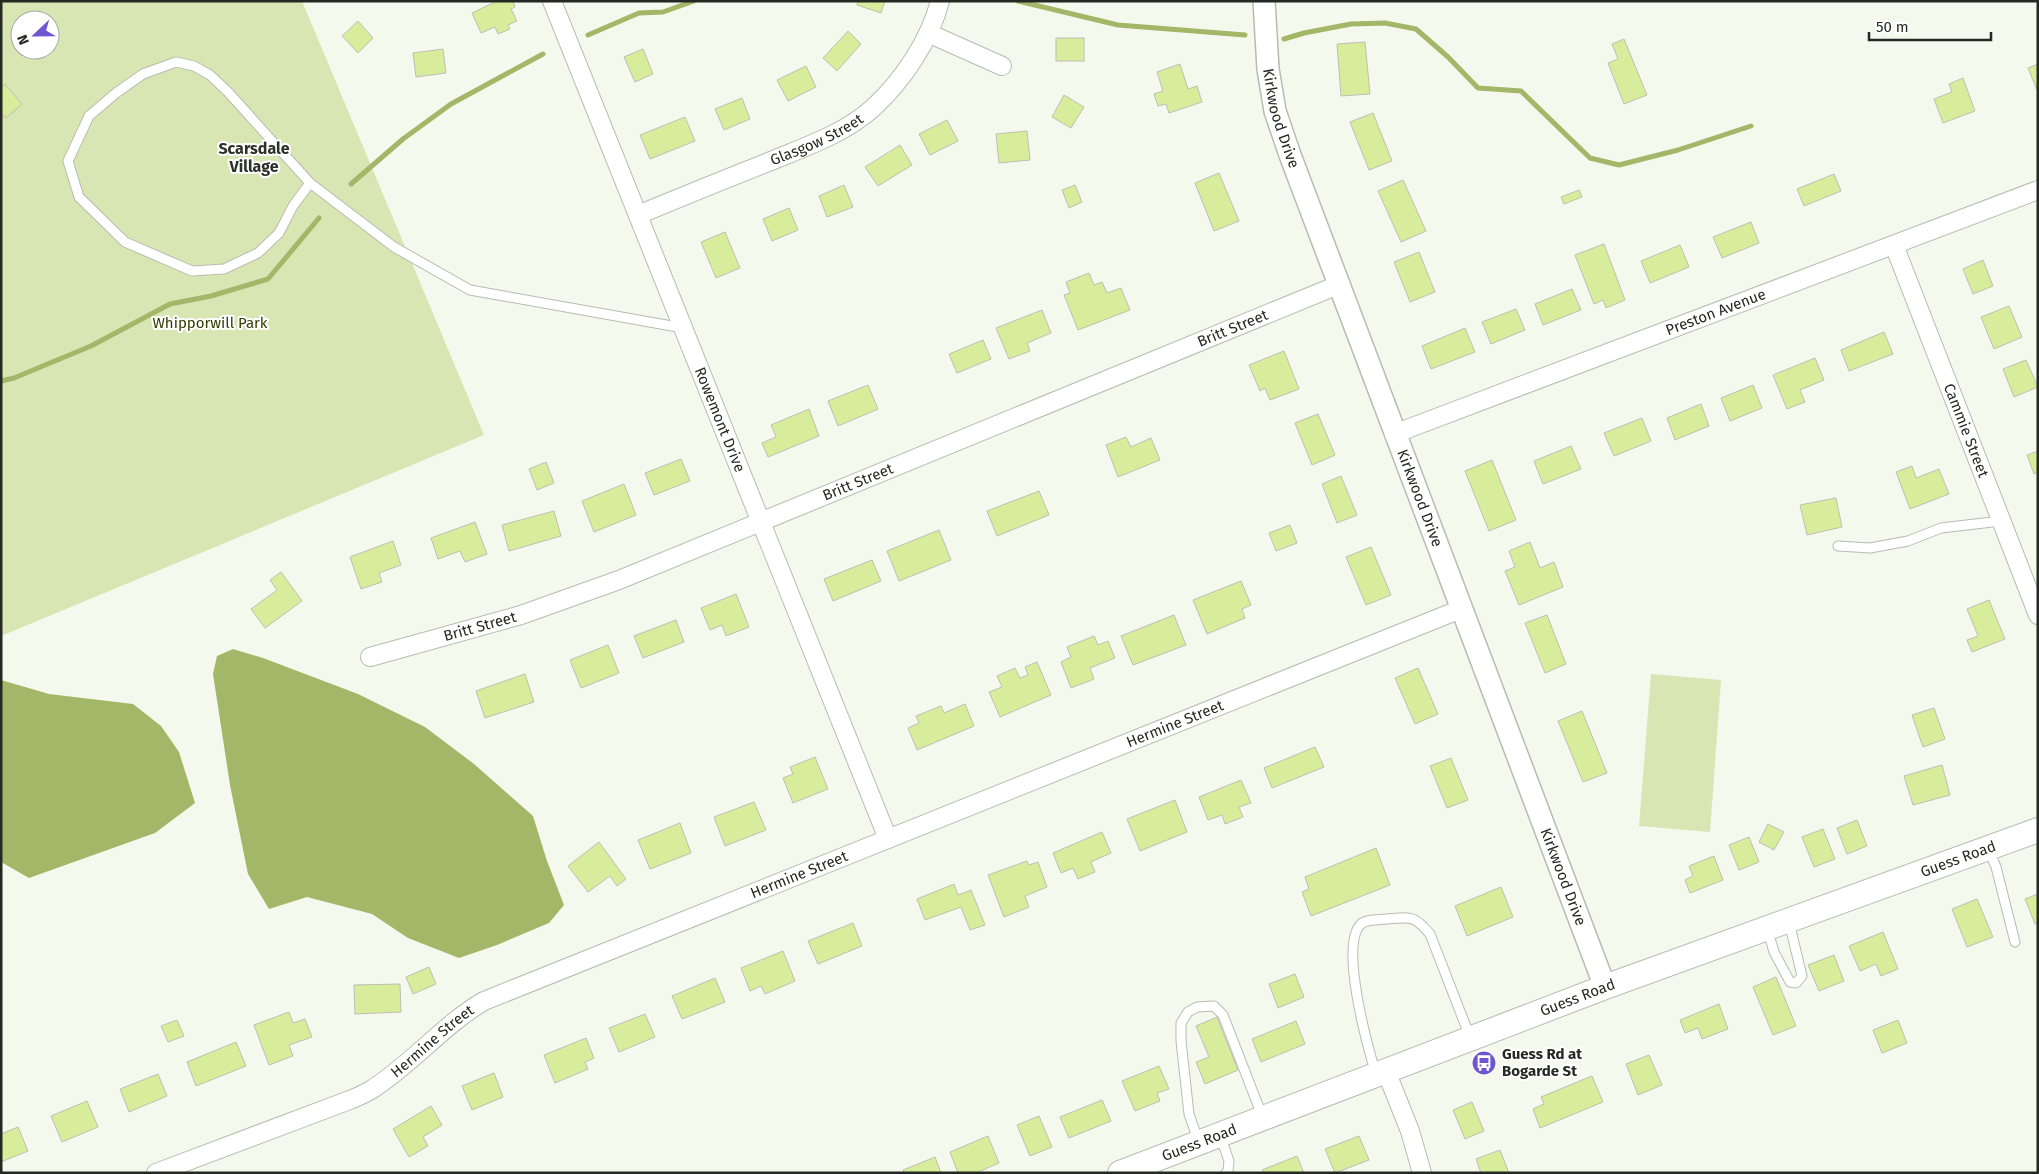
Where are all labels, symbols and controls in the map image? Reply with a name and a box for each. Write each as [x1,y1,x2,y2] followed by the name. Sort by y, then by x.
[10,10,60,60] north arrow
[1869,10,1992,42] scale bar
[1876,18,1909,36] text: 50 m
[14,32,33,47] text: N
[1259,67,1303,171] street label: Kirkwood Drive
[768,110,867,169] street label: Glasgow Street
[218,139,290,176] district label: Scarsdale Village
[1663,285,1768,339] street label: Preston Avenue
[1195,306,1271,351] street label: Britt Street
[152,314,268,332] park label: Whipporwill Park
[691,364,749,475] street label: Rowemont Drive
[1940,381,1993,481] street label: Cammie Street
[1393,447,1447,549] street label: Kirkwood Drive
[820,459,896,504] street label: Britt Street
[441,608,519,645] street label: Britt Street
[1124,696,1227,751] street label: Hermine Street
[1537,825,1590,928] street label: Kirkwood Drive
[1918,837,1998,881] street label: Guess Road
[748,847,851,902] street label: Hermine Street
[1537,975,1617,1020] street label: Guess Road
[387,1001,478,1081] street label: Hermine Street
[1502,1045,1582,1080] place label: Guess Rd at Bogarde St
[1471,1050,1497,1076] bus stop icon: Guess Rd at Bogarde St
[1159,1120,1239,1165] street label: Guess Road

